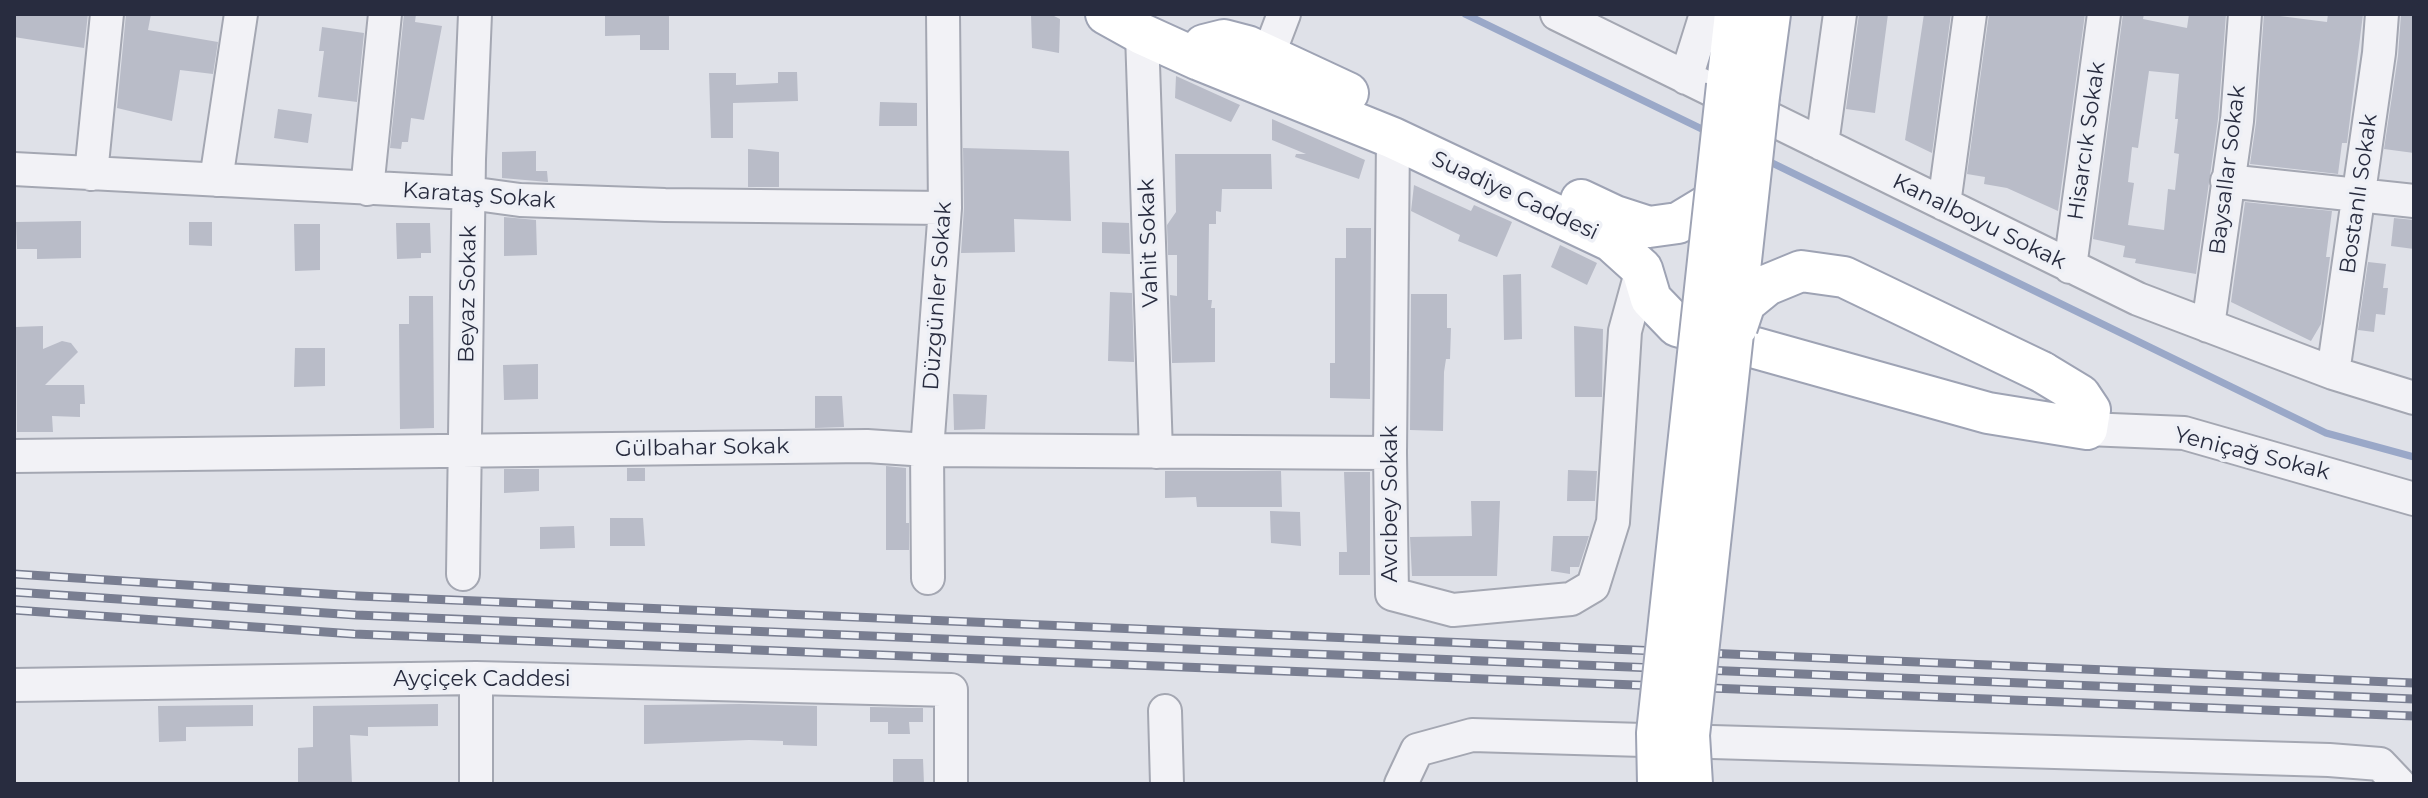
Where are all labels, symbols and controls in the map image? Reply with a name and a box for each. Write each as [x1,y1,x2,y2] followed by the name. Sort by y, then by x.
[2063,60,2111,222] street label: Hisarcık Sokak
[2205,84,2251,256] street label: Baysallar Sokak
[2335,112,2383,276] street label: Bostanlı Sokak
[1427,146,1603,246] street label: Suadiye Caddesi
[1888,169,2070,275] street label: Kanalboyu Sokak
[401,177,557,215] street label: Karataş Sokak
[1134,178,1164,308] street label: Vahit Sokak
[918,201,958,391] street label: Düzgünler Sokak
[454,225,482,363] street label: Beyaz Sokak
[2172,422,2332,486] street label: Yeniçağ Sokak
[1378,425,1404,583] street label: Avcıbey Sokak
[615,433,789,463] street label: Gülbahar Sokak
[393,667,571,693] street label: Ayçiçek Caddesi

